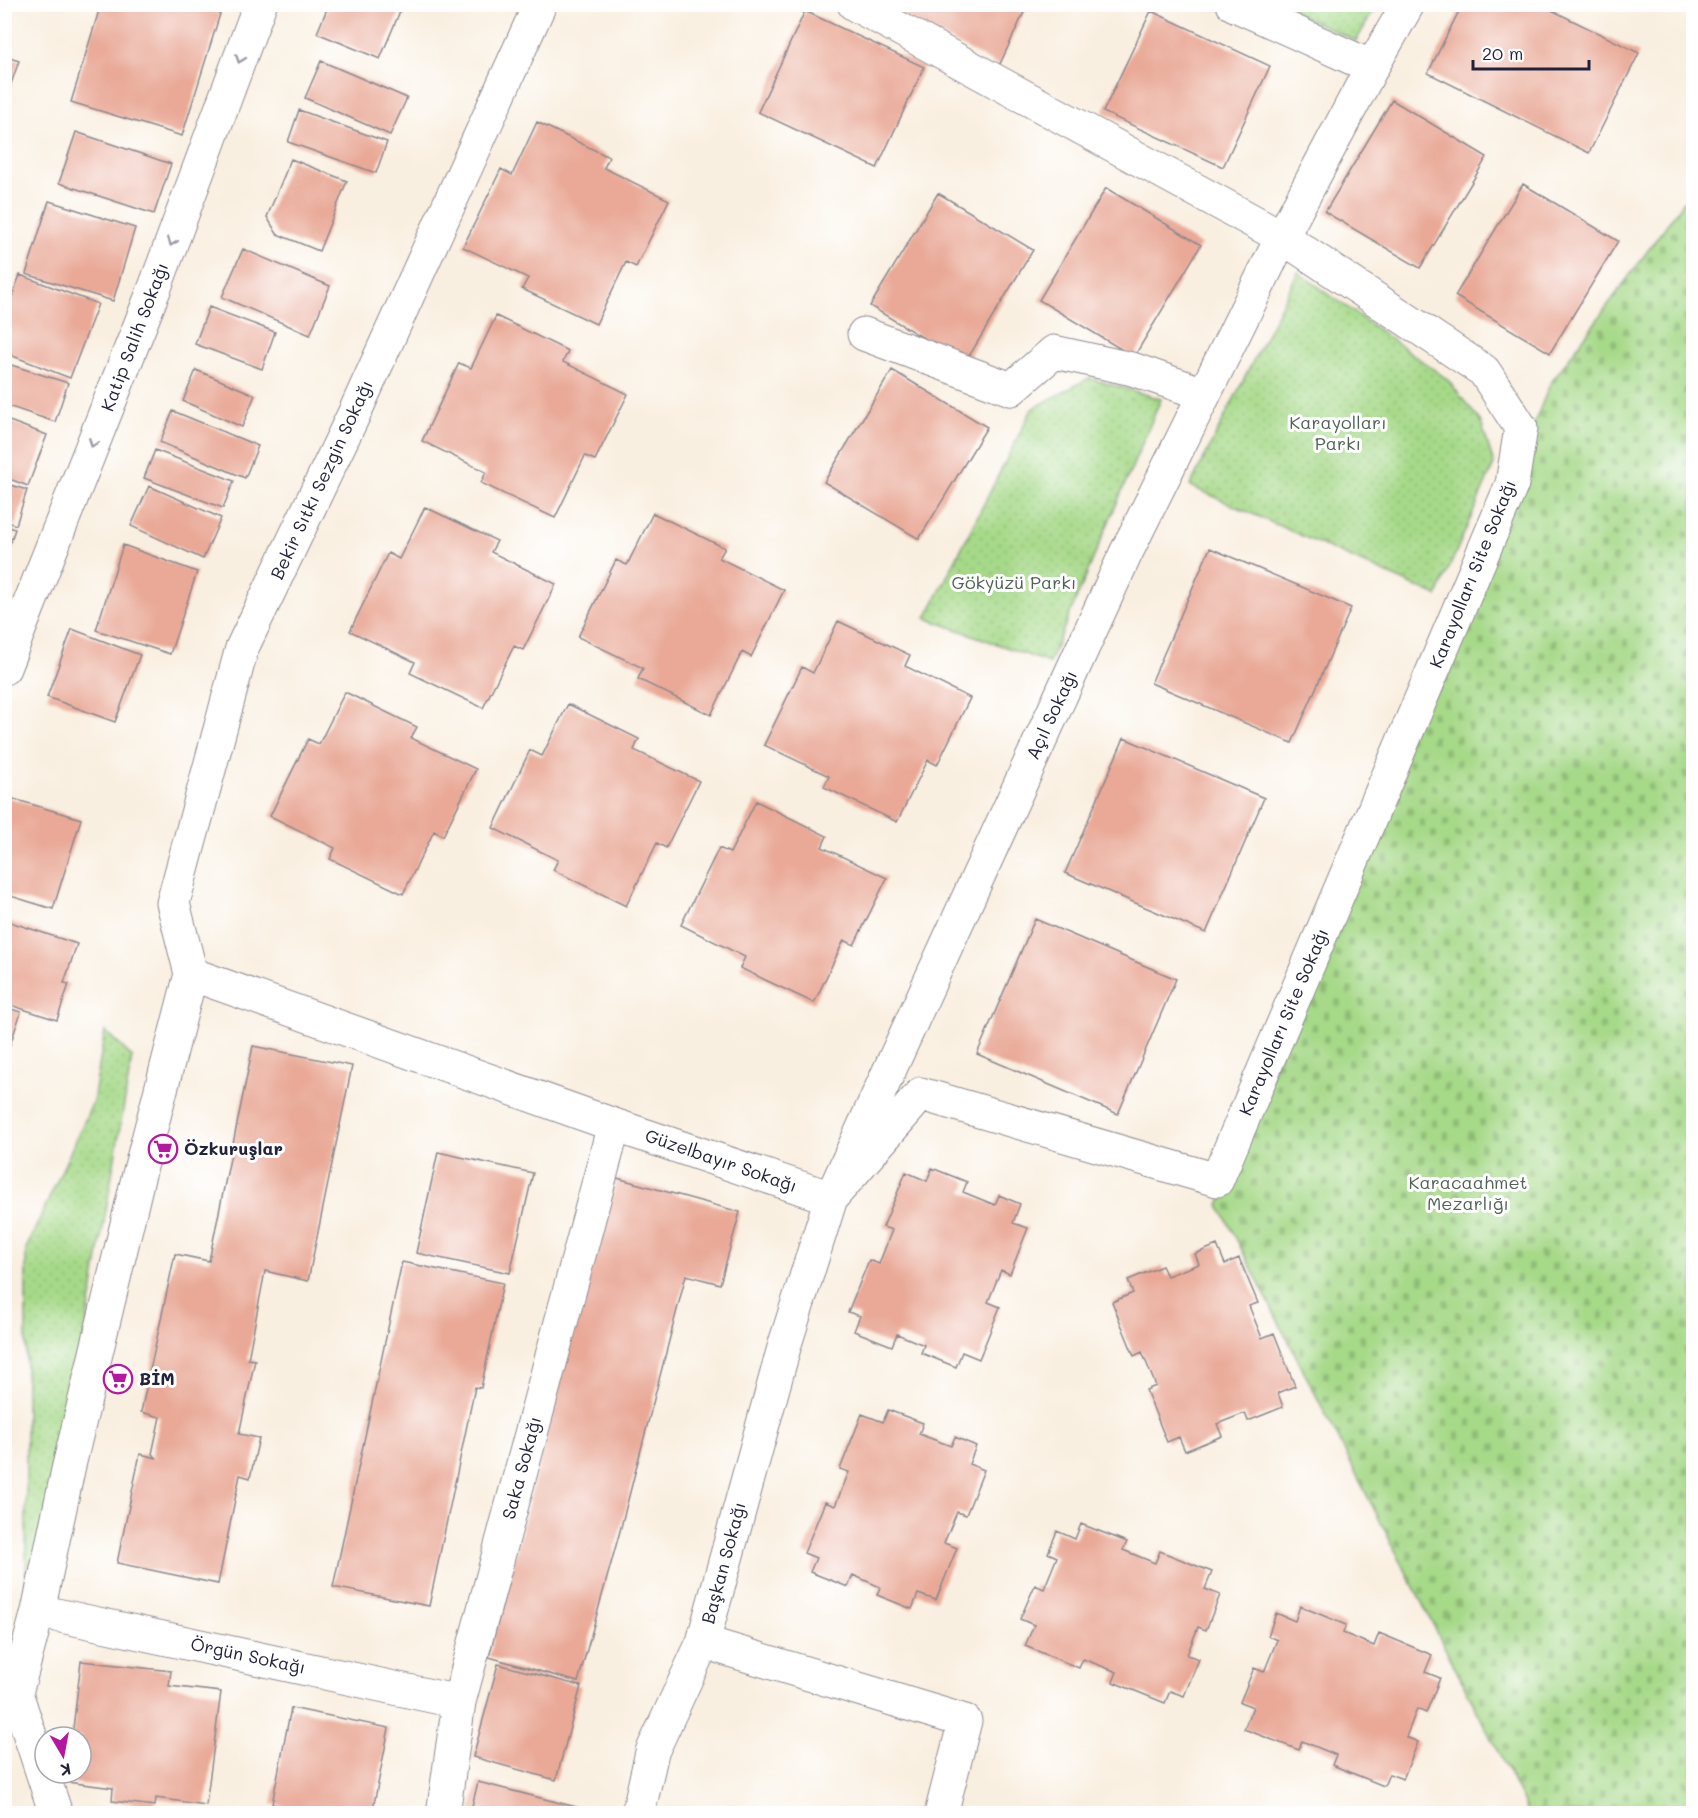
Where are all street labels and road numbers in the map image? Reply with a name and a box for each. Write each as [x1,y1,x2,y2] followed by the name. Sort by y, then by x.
[95,259,173,414] street label: Katip Salih Sokağı
[264,376,378,583] street label: Bekir Sıtkı Sezgin Sokağı
[1423,476,1521,671] street label: Karayolları Site Sokağı
[1020,666,1082,763] street label: Açıl Sokağı
[1233,924,1333,1119] street label: Karayolları Site Sokağı
[642,1123,800,1197] street label: Güzelbayır Sokağı
[496,1414,546,1522] street label: Saka Sokağı
[695,1499,751,1626] street label: Başkan Sokağı
[188,1631,308,1679] street label: Örgün Sokağı

